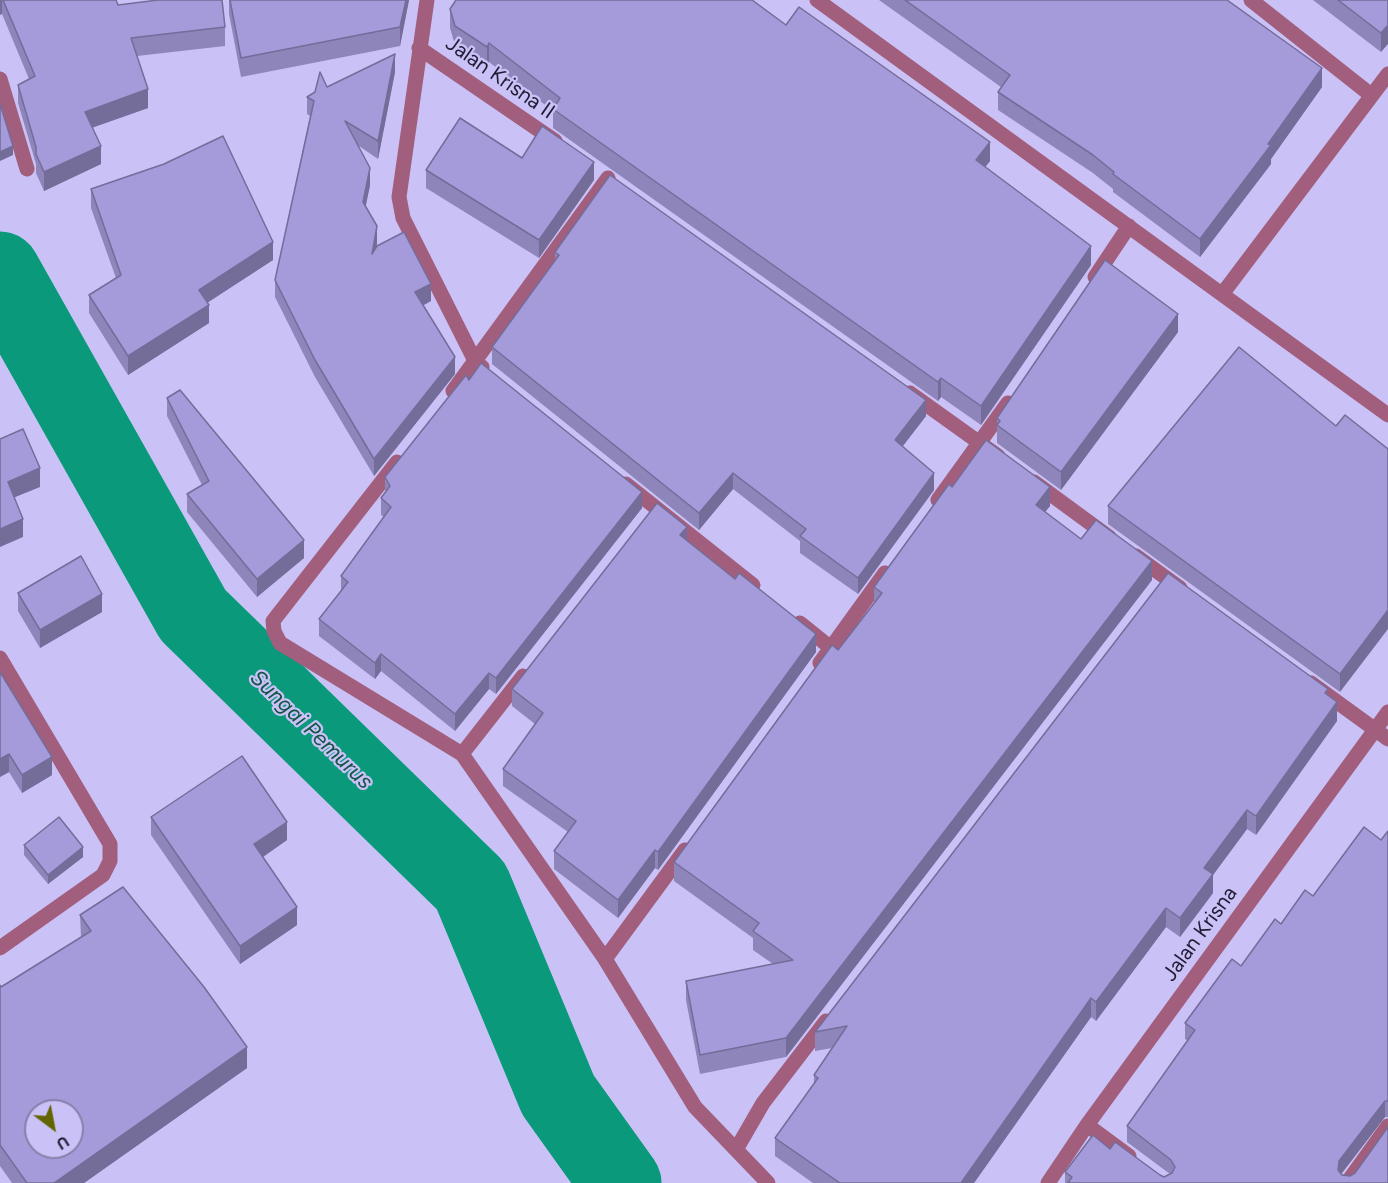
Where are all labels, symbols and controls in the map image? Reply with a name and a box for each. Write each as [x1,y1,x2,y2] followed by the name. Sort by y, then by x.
[441,31,559,125] street label: Jalan Krisna II
[244,665,378,795] water label: Sungai Pemurus
[1157,882,1243,986] street label: Jalan Krisna
[24,1099,84,1159] north arrow
[53,1132,73,1154] text: U

